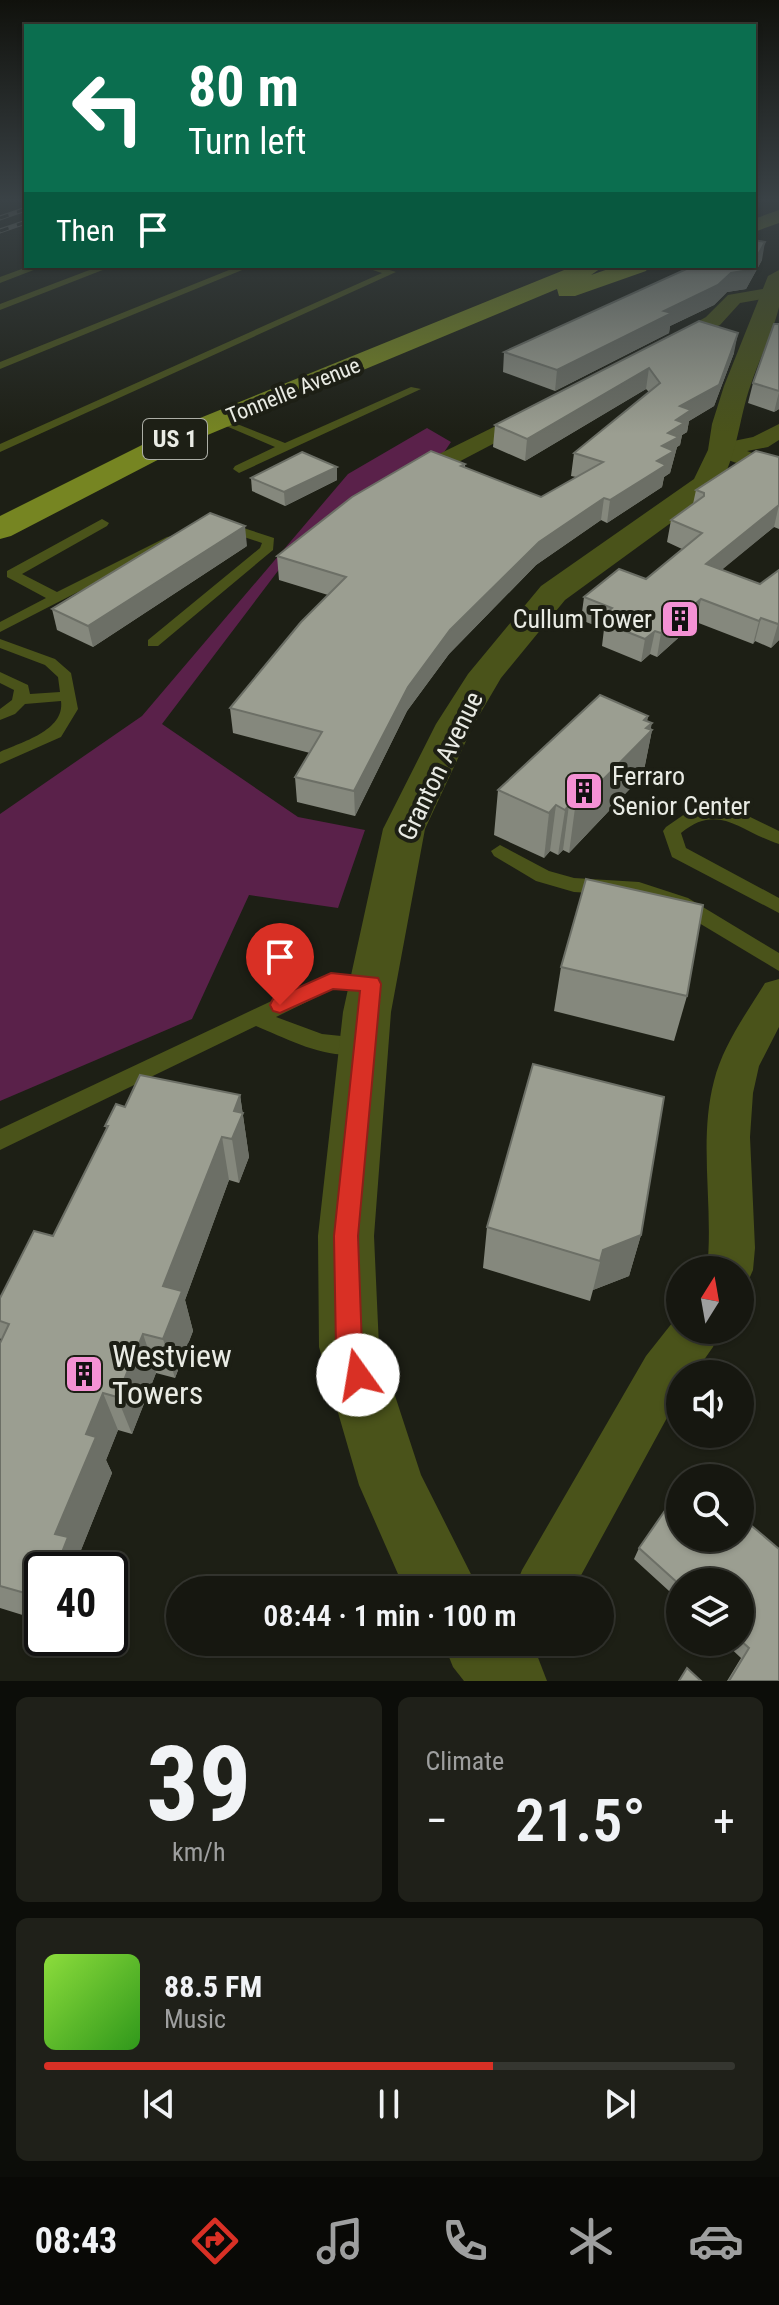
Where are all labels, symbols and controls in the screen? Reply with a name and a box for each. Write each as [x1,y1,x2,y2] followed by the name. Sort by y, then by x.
[188,54,299,120] text: 80 m
[56,56,160,160] icon: left
[188,121,306,163] text: Turn left
[131,208,175,252] icon: arrive
[56,213,115,248] text: Then
[223,352,364,429] street label: Tonnelle Avenue
[143,419,207,459] road number: US 1
[659,598,701,640] building icon: Cullum Tower
[513,604,652,634] place label: Cullum Tower
[391,687,489,845] street label: Granton Avenue
[612,761,751,821] place label: Ferraro Senior Center
[563,770,605,812] building icon: Ferraro Senior Center
[246,923,314,1005] pin
[258,935,302,979] icon: arrive
[666,1256,754,1344] north arrow
[666,1256,754,1656] map controls
[316,1333,400,1417] position arrow
[112,1337,232,1412] place label: Westview Towers
[63,1353,105,1395] building icon: Westview Towers
[666,1360,754,1448] button: sound
[666,1464,754,1552] button: search
[24,1552,128,1656] speed limit sign: 40
[666,1568,754,1656] button: layers
[263,1598,517,1633] text: 08:44 · 1 min · 100 m
[146,1724,251,1845] text: 39
[426,1746,504,1776] text: Climate
[515,1785,646,1856] text: 21.5°
[426,1795,448,1847] text: −
[713,1795,735,1847] text: +
[172,1837,226,1867] text: km/h
[164,1969,262,2004] text: 88.5 FM
[164,2004,226,2034] text: Music
[137,2082,181,2126] icon: previous
[367,2082,411,2126] icon: pause
[598,2082,642,2126] icon: next
[187,2213,243,2269] icon: directions
[312,2213,368,2269] icon: music
[437,2213,493,2269] icon: phone
[563,2213,619,2269] icon: climate
[688,2213,744,2269] icon: car
[35,2220,117,2262] text: 08:43

